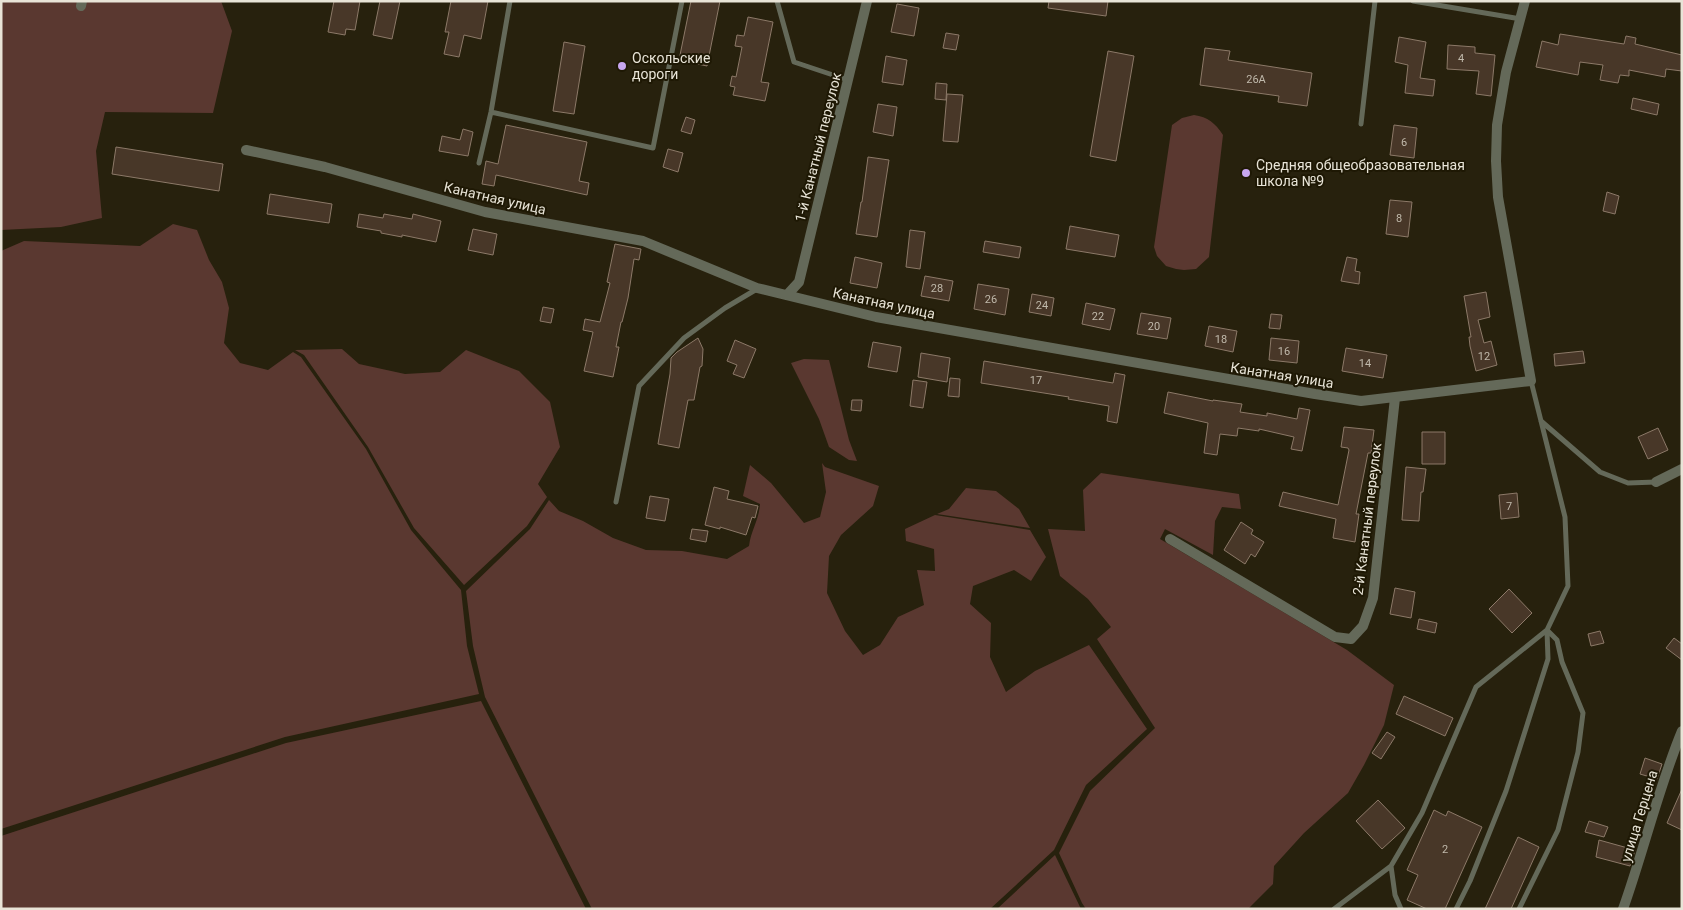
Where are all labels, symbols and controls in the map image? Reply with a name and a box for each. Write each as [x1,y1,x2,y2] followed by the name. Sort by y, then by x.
[632,50,710,82] place label: Оскольские дороги
[1458,52,1464,65] house number: 4
[616,60,628,72] marker: Оскольские дороги
[792,70,844,223] street label: 1-й Канатный переулок
[1246,73,1267,86] house number: 26А
[1401,136,1407,149] house number: 6
[1256,157,1465,189] place label: Средняя общеобразовательная школа №9
[1240,167,1252,179] marker: Средняя общеобразовательная школа №9
[442,178,548,218] street label: Канатная улица
[1396,212,1402,225] house number: 8
[931,282,943,295] house number: 28
[831,284,937,322] street label: Канатная улица
[985,293,997,306] house number: 26
[1036,299,1048,312] house number: 24
[1092,310,1104,323] house number: 22
[1148,320,1160,333] house number: 20
[1215,333,1227,346] house number: 18
[1278,345,1290,358] house number: 16
[1478,350,1490,363] house number: 12
[1359,357,1371,370] house number: 14
[1229,359,1335,391] street label: Канатная улица
[1030,374,1042,387] house number: 17
[1350,441,1384,596] street label: 2-й Канатный переулок
[1506,500,1512,513] house number: 7
[1617,768,1661,864] street label: улица Герцена
[1442,843,1448,856] house number: 2

